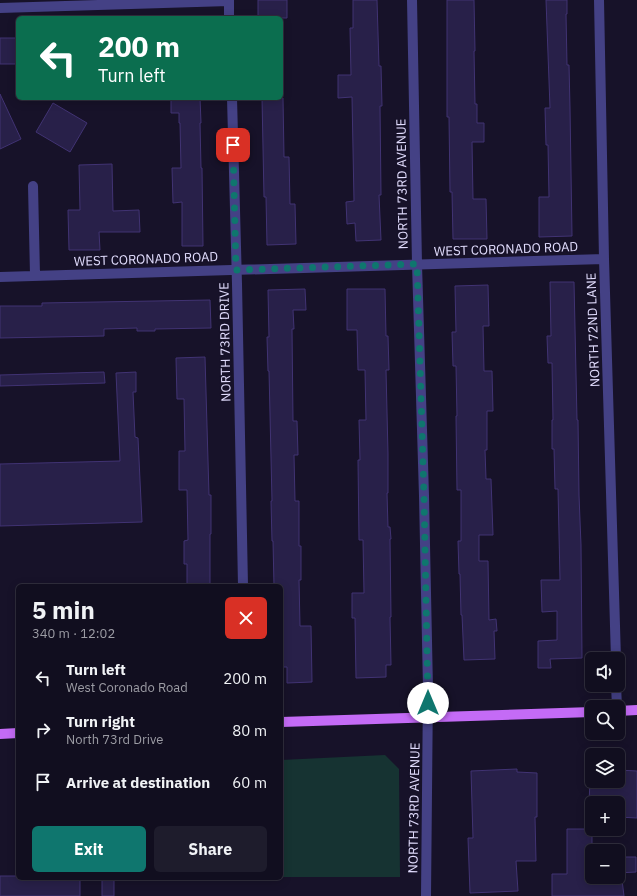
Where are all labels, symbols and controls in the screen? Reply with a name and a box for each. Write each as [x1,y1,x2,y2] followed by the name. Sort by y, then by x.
[98,28,180,65] text: 200 m
[32,32,84,84] icon: left
[98,64,166,87] text: Turn left
[392,119,412,249] street label: NORTH 73RD AVENUE
[216,128,250,162] pin
[222,134,244,156] icon: arrive
[434,238,578,260] street label: WEST CORONADO ROAD
[74,248,218,270] street label: WEST CORONADO ROAD
[583,272,603,388] street label: NORTH 72ND LANE
[215,282,235,402] street label: NORTH 73RD DRIVE
[32,594,95,626] text: 5 min
[225,597,267,639] button: close
[32,625,115,642] text: 340 m · 12:02
[585,652,625,884] map controls
[585,652,625,692] button: sound
[66,660,126,679] text: Turn left
[32,667,54,689] icon: left
[223,669,267,688] text: 200 m
[66,679,188,696] text: West Coronado Road
[407,682,449,724] position arrow
[585,700,625,740] button: search
[66,712,135,731] text: Turn right
[32,719,54,741] icon: right
[232,721,267,740] text: 80 m
[66,731,163,748] text: North 73rd Drive
[404,743,424,873] street label: NORTH 73RD AVENUE
[585,748,625,788] button: layers
[32,771,54,793] icon: arrive
[66,773,210,792] text: Arrive at destination
[232,773,267,792] text: 60 m
[585,796,625,836] button: +
[32,826,146,872] button: Exit
[154,826,267,872] button: Share
[585,844,625,884] button: −

